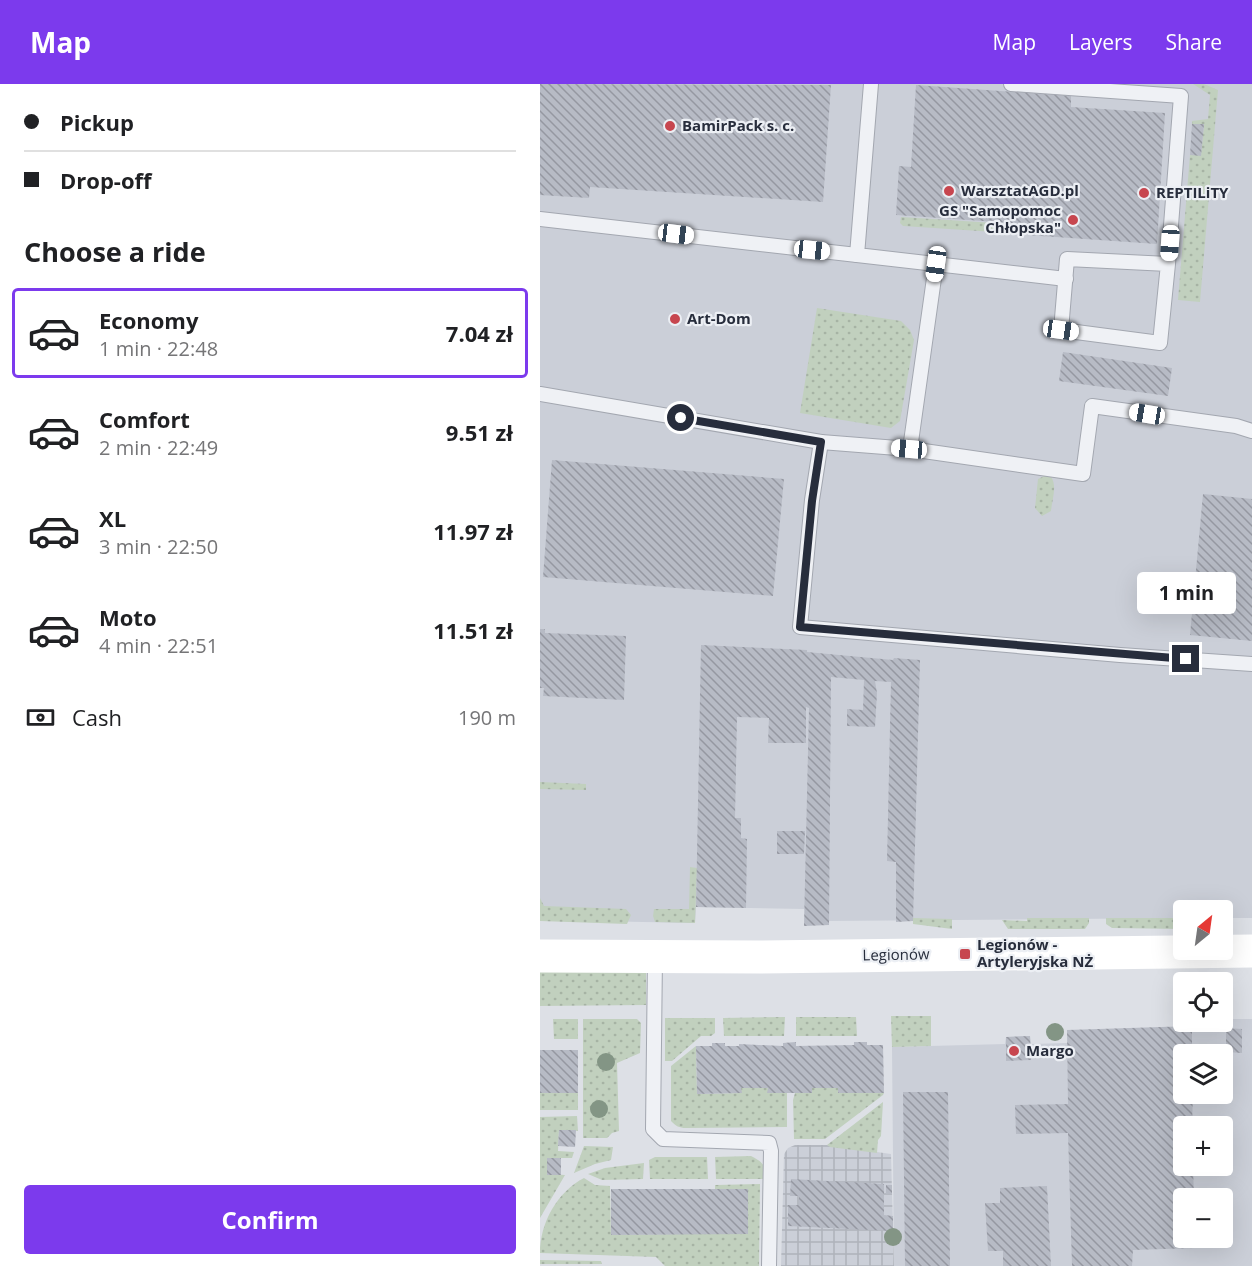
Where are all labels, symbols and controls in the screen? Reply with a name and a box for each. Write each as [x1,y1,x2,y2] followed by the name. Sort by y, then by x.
[30,23,91,61] text: Map
[993,28,1036,56] text: Map
[1069,28,1133,56] text: Layers
[1166,28,1222,56] text: Share
[60,107,134,137] text: Pickup
[682,115,794,135] place label: BamirPack s. c.
[663,119,677,133] marker: BamirPack s. c.
[60,165,152,195] text: Drop-off
[961,180,1079,200] place label: WarsztatAGD.pl
[1156,182,1229,202] place label: REPTILiTY
[942,184,956,198] marker: WarsztatAGD.pl
[1137,186,1151,200] marker: REPTILiTY
[939,200,1061,237] place label: GS "Samopomoc Chłopska"
[1066,213,1080,227] marker: GS "Samopomoc Chłopska"
[657,223,695,245] car
[1160,224,1180,262] car
[24,233,206,270] text: Choose a ride
[793,239,831,261] car
[925,245,947,283] car
[99,305,198,335] text: Economy
[27,306,81,360] icon: car
[687,308,751,328] place label: Art-Dom
[668,312,682,326] marker: Art-Dom
[446,318,513,348] text: 7.04 zł
[1042,319,1080,341] car
[99,335,218,362] text: 1 min · 22:48
[1128,402,1166,426] car
[99,404,190,434] text: Comfort
[667,404,694,431] route start
[27,405,81,459] icon: car
[446,417,513,447] text: 9.51 zł
[99,434,218,461] text: 2 min · 22:49
[890,438,928,460] car
[99,503,126,533] text: XL
[27,504,81,558] icon: car
[433,516,513,546] text: 11.97 zł
[99,533,218,560] text: 3 min · 22:50
[1136,572,1236,614] callout: 1 min
[1159,579,1214,606] text: 1 min
[99,602,157,632] text: Moto
[27,603,81,657] icon: car
[433,615,513,645] text: 11.51 zł
[99,632,218,659] text: 4 min · 22:51
[1172,645,1199,672] route end
[24,701,57,734] icon: cash
[72,702,122,732] text: Cash
[458,704,516,731] text: 190 m
[1173,900,1233,960] north arrow
[1173,900,1233,1248] map controls
[977,934,1093,971] place label: Legionów - Artyleryjska NŻ
[862,943,930,965] street label: Legionów
[958,947,972,961] marker: Legionów - Artyleryjska NŻ
[1173,972,1233,1032] button: locate
[1026,1040,1074,1060] place label: Margo
[1007,1044,1021,1058] marker: Margo
[1173,1044,1233,1104] button: layers
[1173,1116,1233,1176] button: +
[24,1185,516,1254] button: Confirm
[1173,1188,1233,1248] button: −

